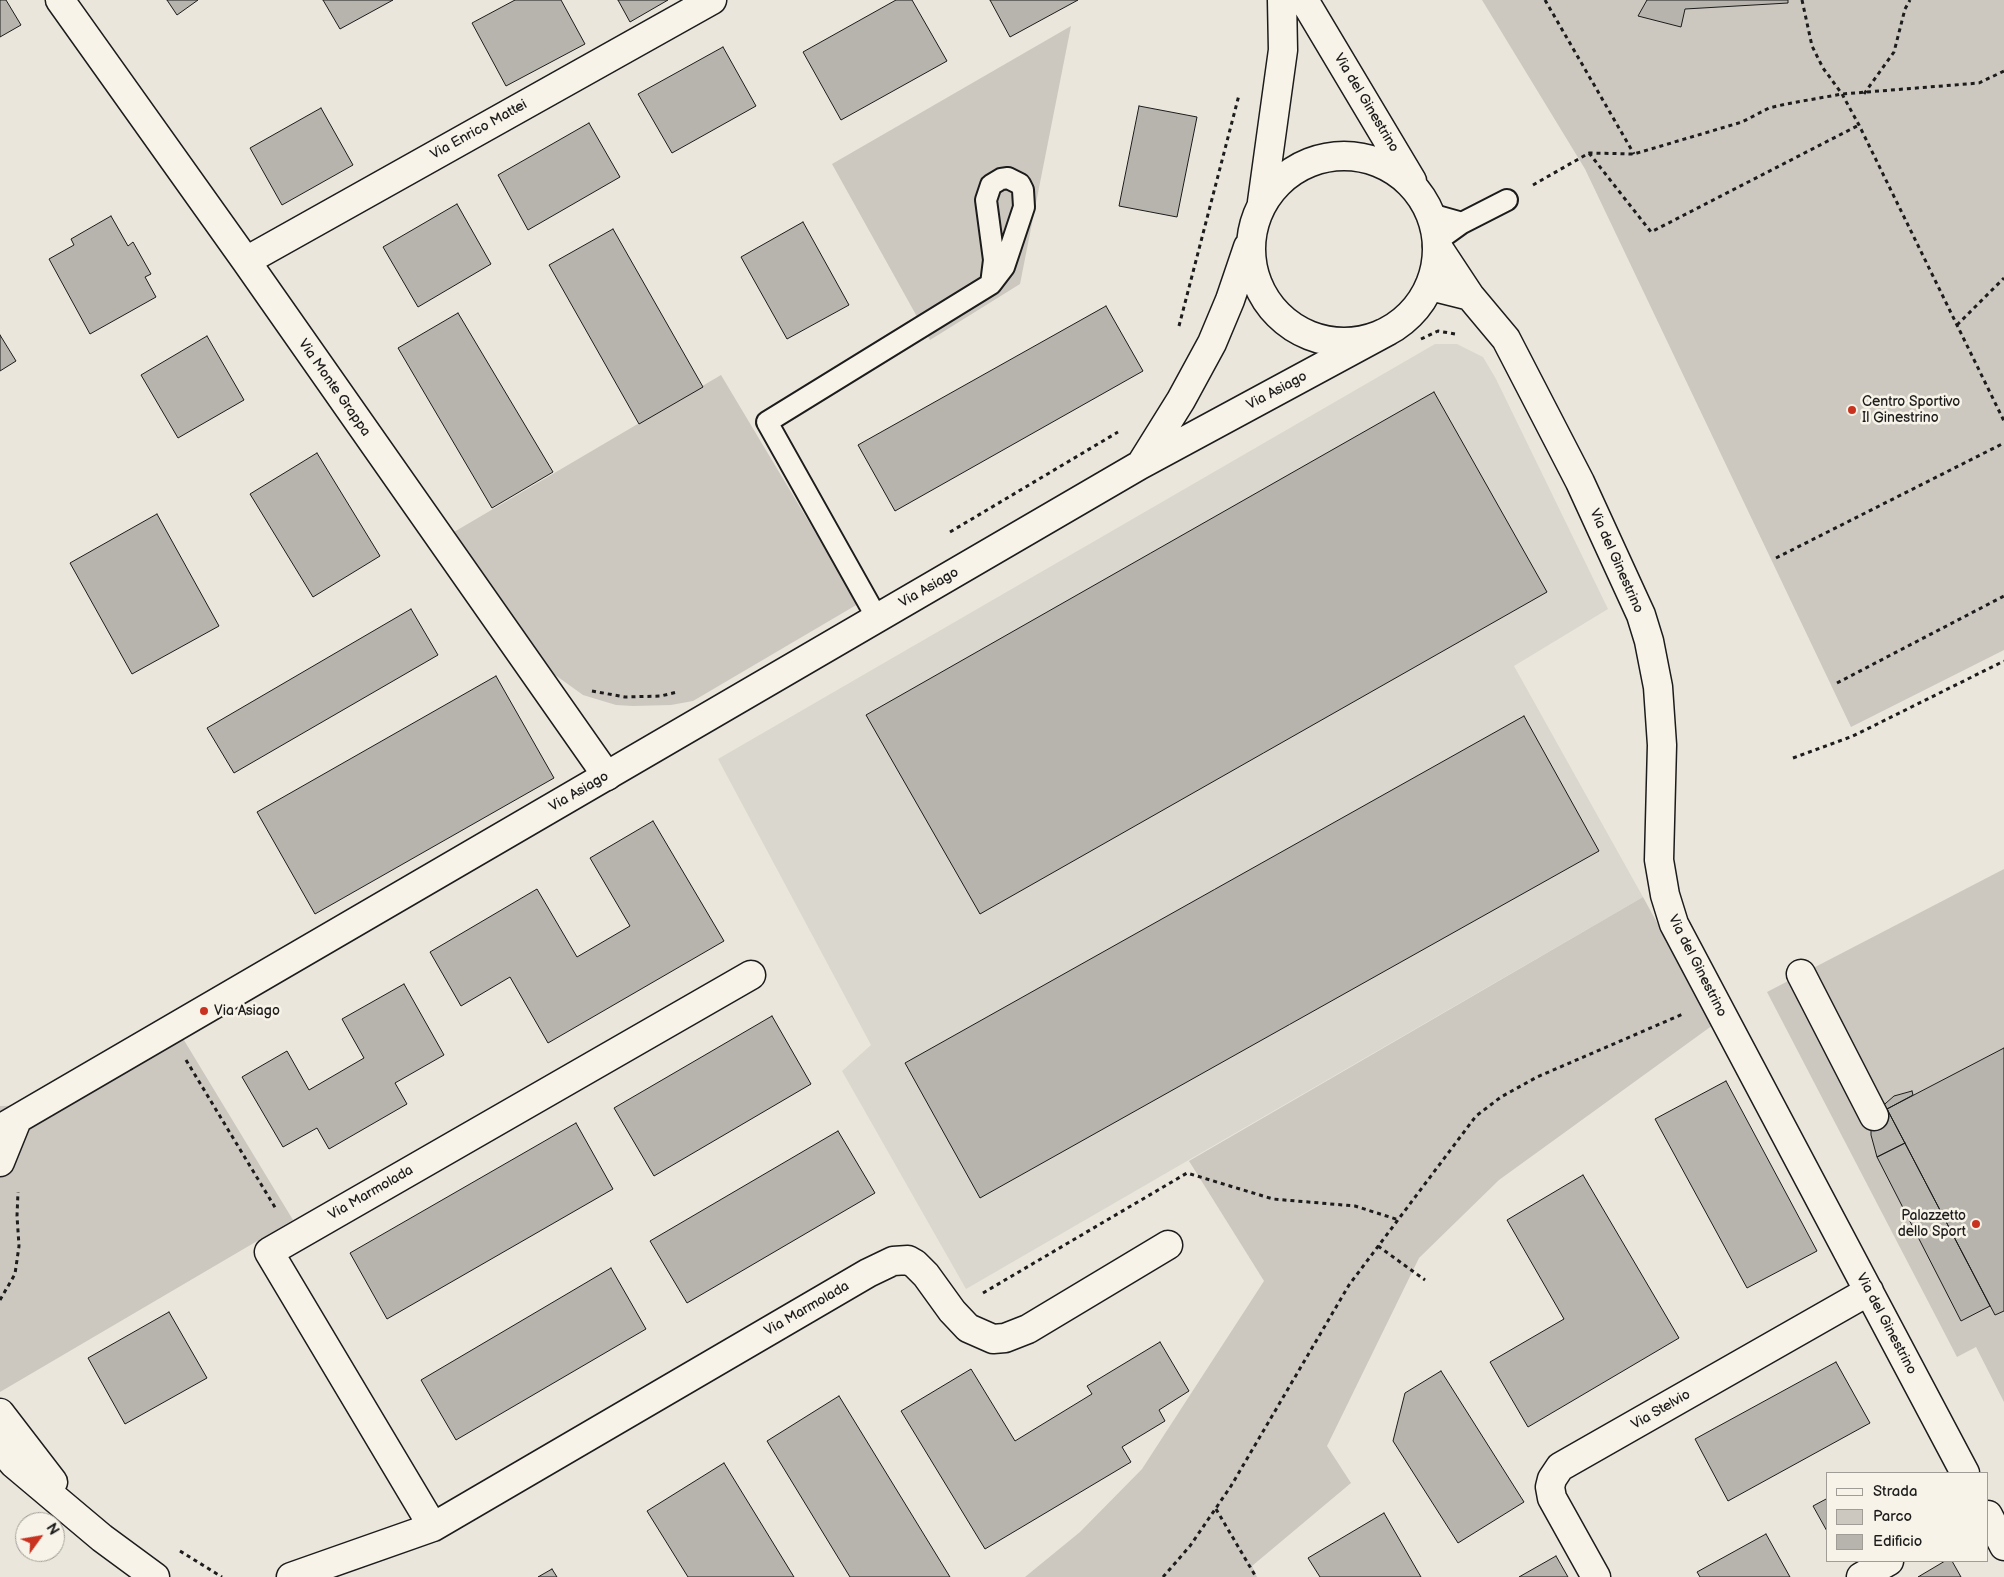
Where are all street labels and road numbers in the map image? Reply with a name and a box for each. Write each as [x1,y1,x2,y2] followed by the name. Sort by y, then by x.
[1330,51,1402,155] street label: Via del Ginestrino
[428,96,530,164] street label: Via Enrico Mattei
[294,336,374,440] street label: Via Monte Grappa
[1244,368,1310,414] street label: Via Asiago
[1586,506,1646,616] street label: Via del Ginestrino
[896,564,962,612] street label: Via Asiago
[546,768,612,816] street label: Via Asiago
[1664,912,1730,1020] street label: Via del Ginestrino
[326,1162,416,1224] street label: Via Marmolada
[1852,1271,1920,1377] street label: Via del Ginestrino
[762,1278,852,1340] street label: Via Marmolada
[1629,1386,1693,1434] street label: Via Stelvio

